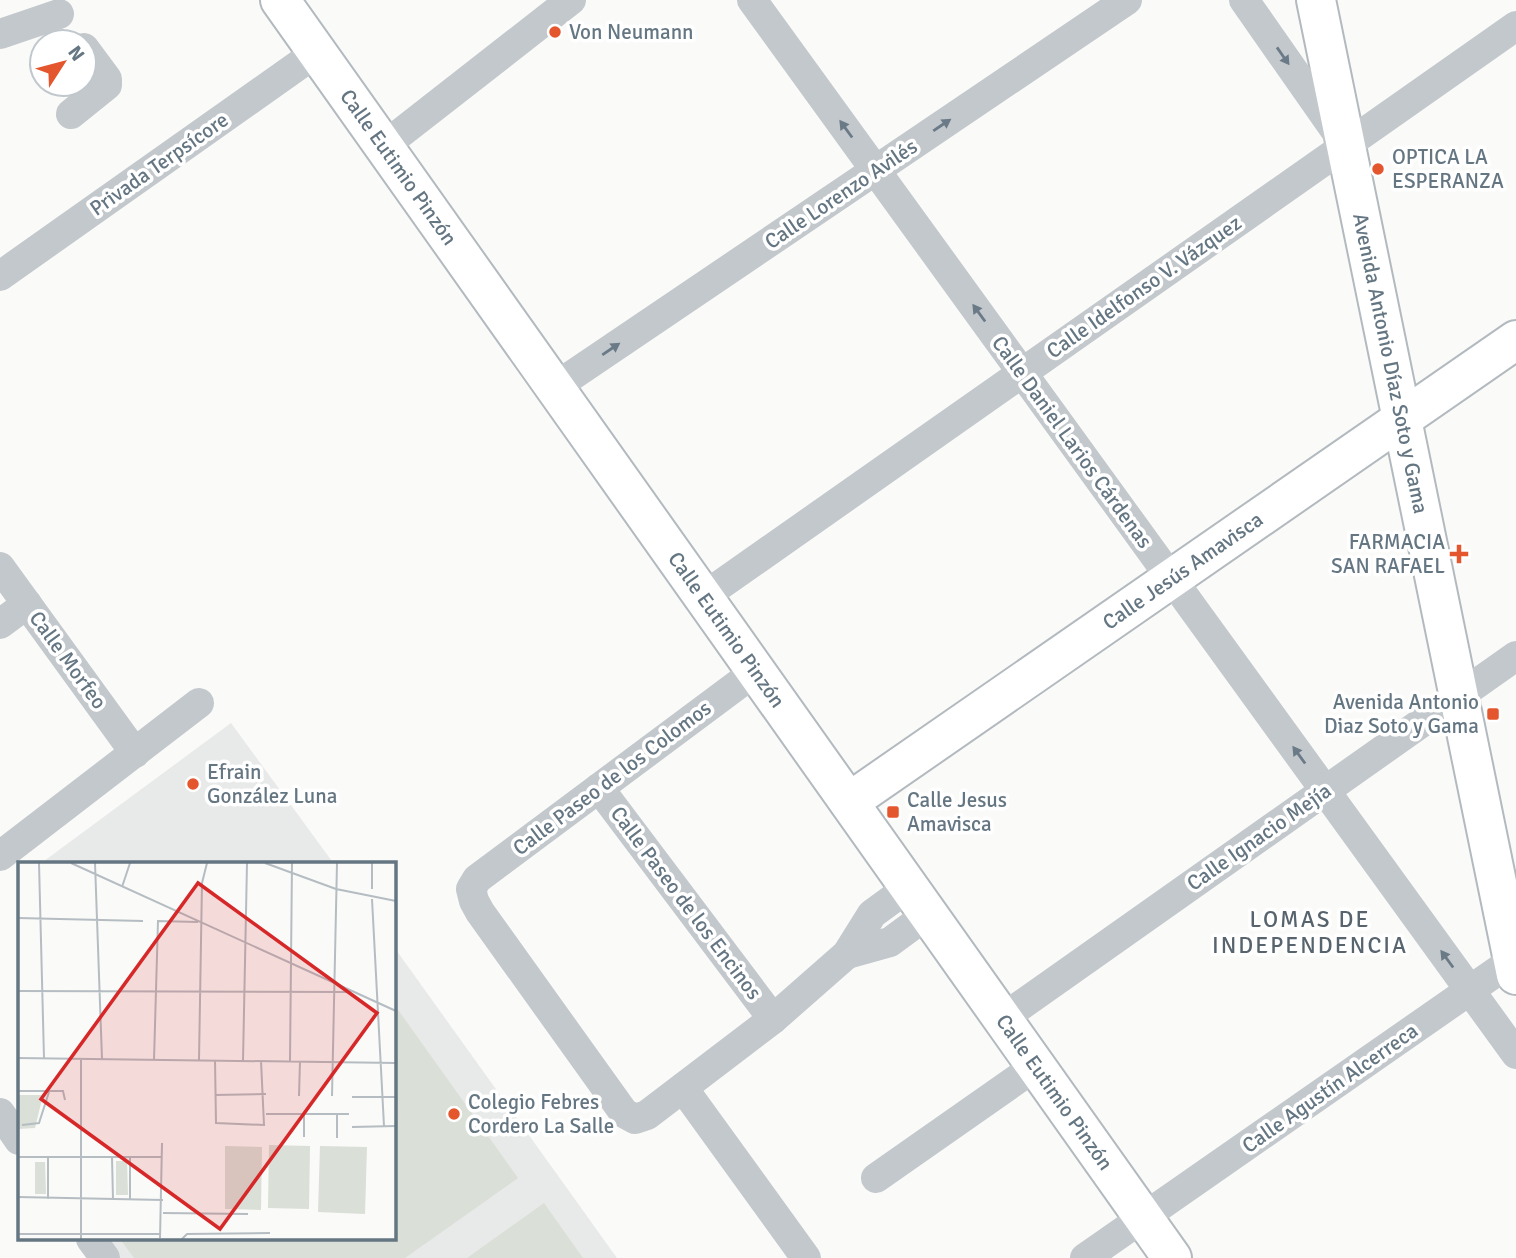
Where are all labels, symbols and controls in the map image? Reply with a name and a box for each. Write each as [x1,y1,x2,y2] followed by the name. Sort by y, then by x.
[569,19,694,45] place label: Von Neumann
[547,24,563,40] marker: Von Neumann
[28,28,98,98] north arrow
[62,41,90,66] text: N
[1276,47,1290,65] one-way arrow
[334,84,463,250] street label: Calle Eutimio Pinzón
[85,107,233,221] street label: Privada Terpsícore
[932,119,951,132] one-way arrow
[839,120,853,138] one-way arrow
[760,133,922,255] street label: Calle Lorenzo Avilés
[1392,144,1504,194] place label: OPTICA LA ESPERANZA
[1370,161,1386,177] marker: OPTICA LA ESPERANZA
[1042,210,1246,364] street label: Calle Idelfonso V. Vázquez
[1347,211,1434,516] street label: Avenida Antonio Díaz Soto y Gama
[972,304,986,322] one-way arrow
[986,331,1158,553] street label: Calle Daniel Larios Cárdenas
[602,342,620,356] one-way arrow
[1098,506,1268,635] street label: Calle Jesús Amavisca
[1331,529,1445,579] place label: FARMACIA SAN RAFAEL
[1451,546,1467,562] marker: FARMACIA SAN RAFAEL
[662,547,791,713] street label: Calle Eutimio Pinzón
[24,606,112,714] street label: Calle Morfeo
[1324,689,1479,739] place label: Avenida Antonio Diaz Soto y Gama
[508,695,716,861] street label: Calle Paseo de los Colomos
[1485,706,1501,722] marker: Avenida Antonio Diaz Soto y Gama
[1293,746,1307,764] one-way arrow
[207,759,337,809] place label: Efrain González Luna
[185,776,201,792] marker: Efrain González Luna
[1182,777,1336,897] street label: Calle Ignacio Mejía
[907,787,1007,837] place label: Calle Jesus Amavisca
[605,801,767,1005] street label: Calle Paseo de los Encinos
[885,804,901,820] marker: Calle Jesus Amavisca
[18,862,396,1240] inset map
[1212,905,1408,960] district label: LOMAS DE INDEPENDENCIA
[1440,950,1454,968] one-way arrow
[990,1009,1119,1175] street label: Calle Eutimio Pinzón
[1237,1017,1423,1159] street label: Calle Agustín Alcerreca
[468,1089,614,1139] place label: Colegio Febres Cordero La Salle
[446,1106,462,1122] marker: Colegio Febres Cordero La Salle

